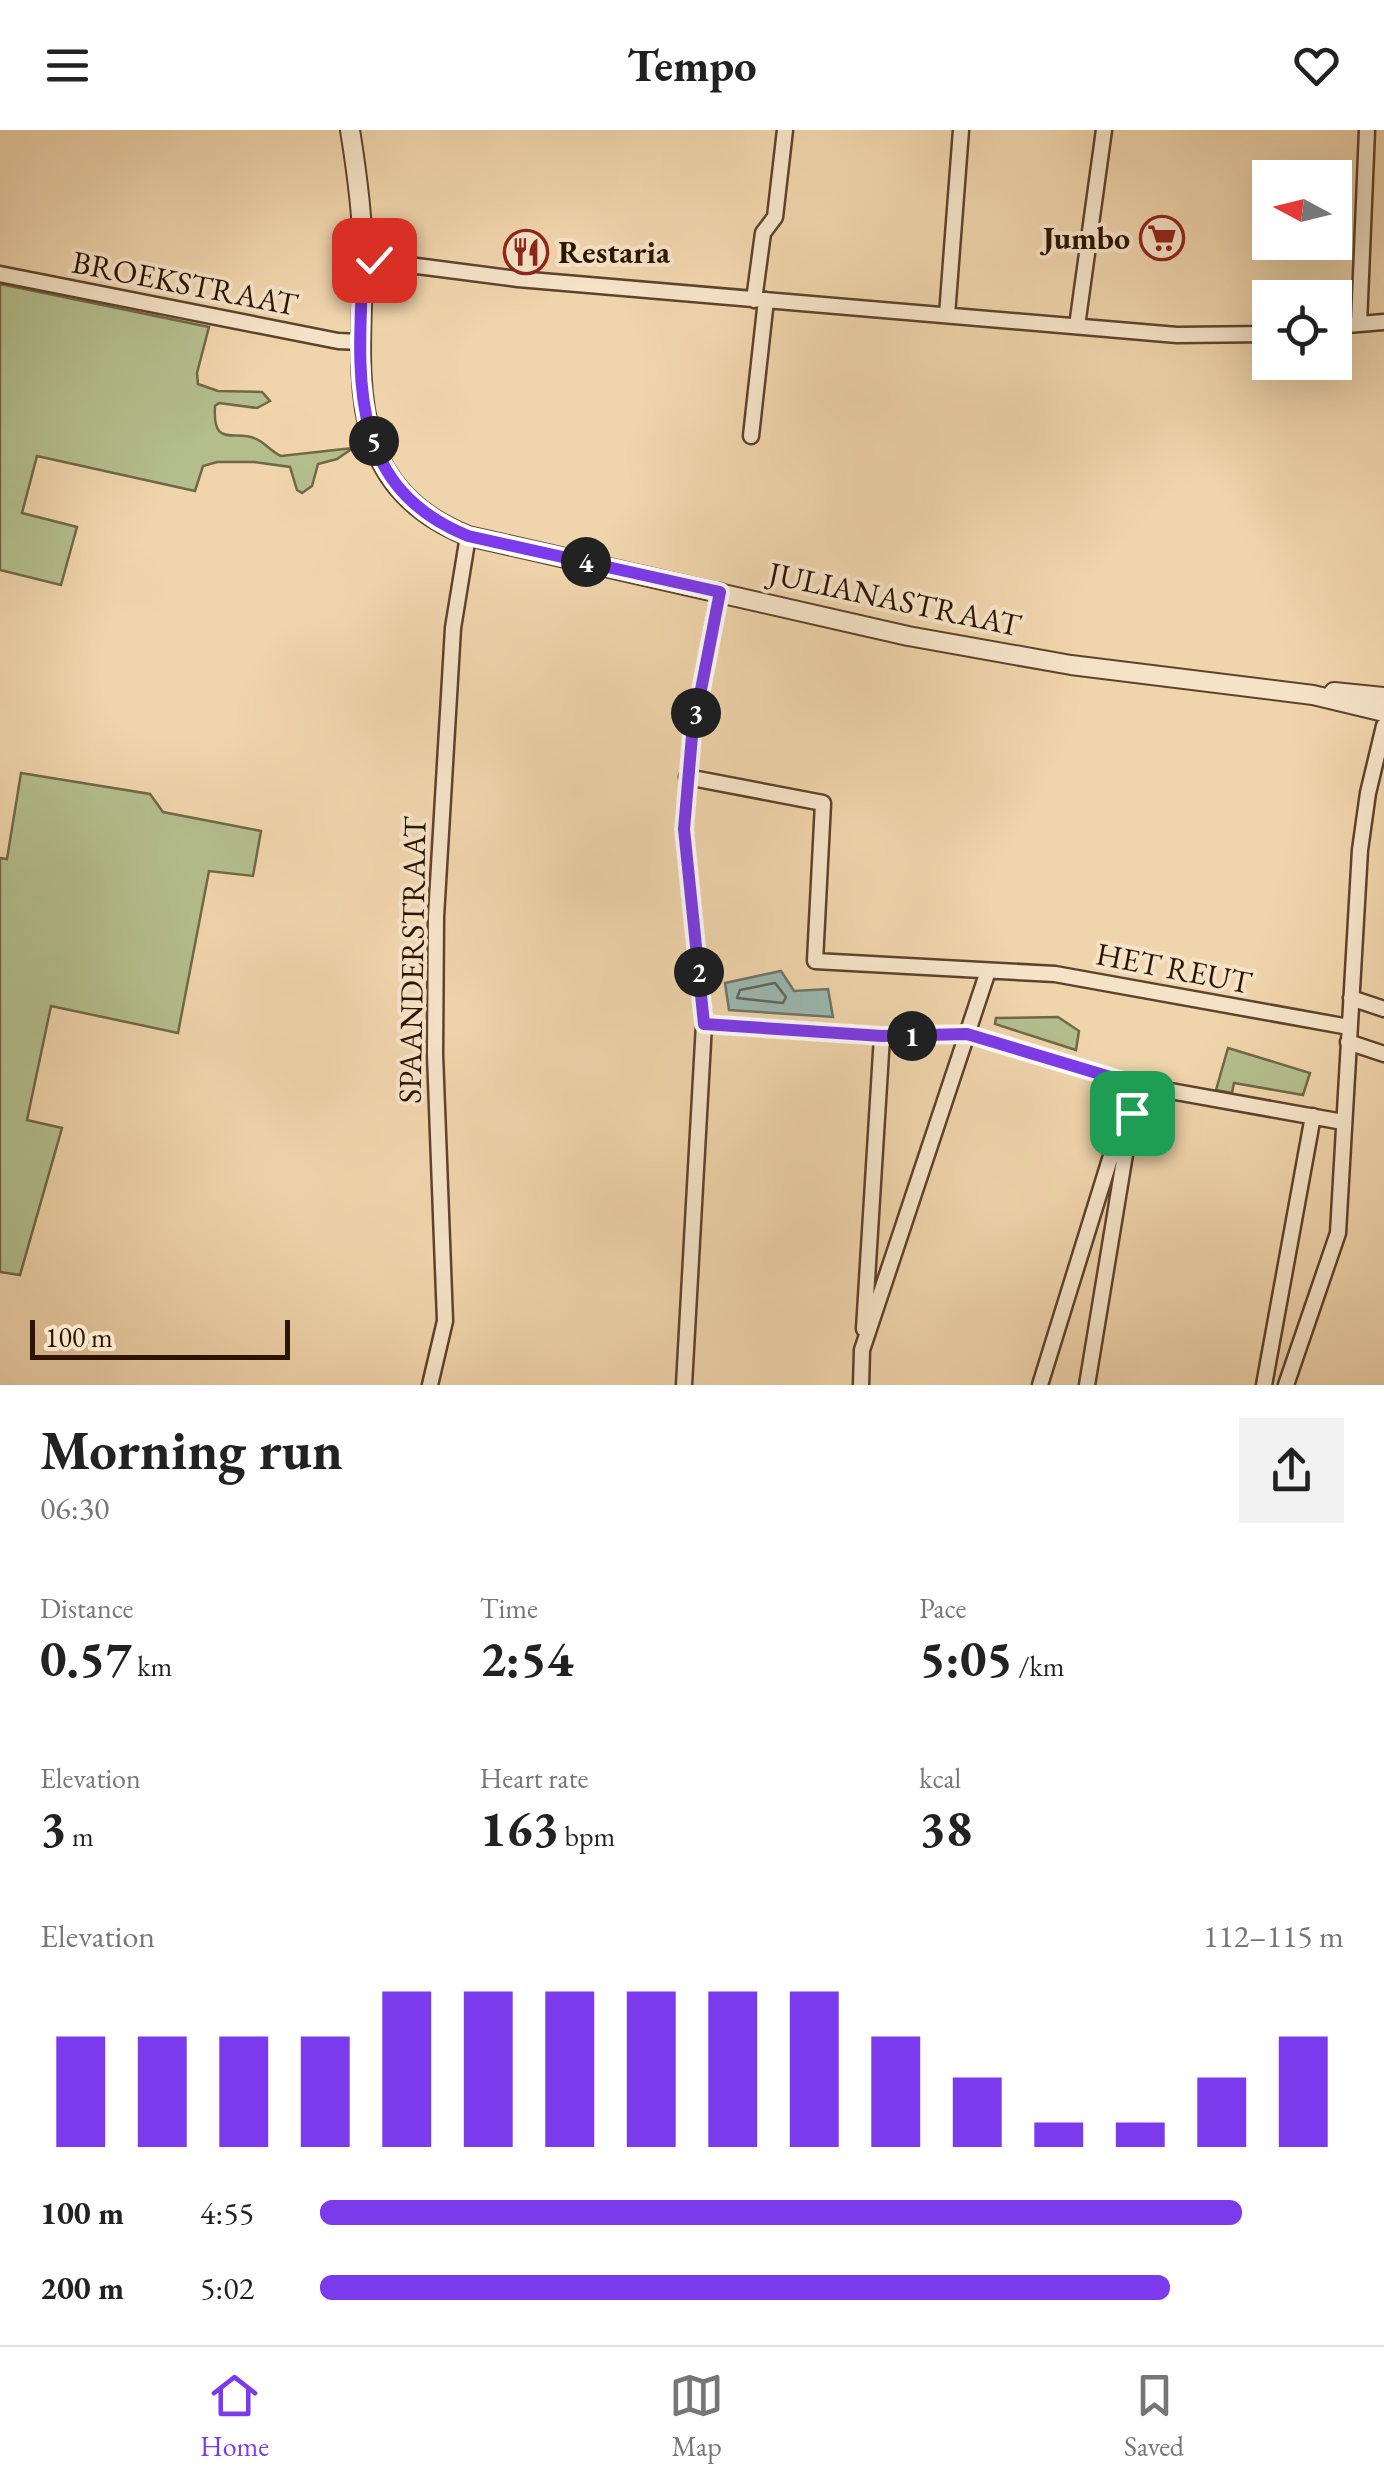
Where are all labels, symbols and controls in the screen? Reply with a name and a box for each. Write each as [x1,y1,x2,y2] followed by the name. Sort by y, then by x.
[627,36,757,94] text: Tempo
[40,38,95,93] icon: menu
[1289,38,1344,93] icon: heart
[1252,160,1352,260] north arrow
[1252,160,1352,380] map controls
[1139,215,1185,261] supermarket icon: Jumbo
[1039,217,1130,259] place label: Jumbo
[332,218,417,303] pin
[503,229,549,275] restaurant icon: Restaria
[558,231,671,273] place label: Restaria
[347,233,402,288] icon: check
[69,241,302,326] street label: BROEKSTRAAT
[1252,280,1352,380] button: locate
[349,416,399,466] pin: 5
[367,423,381,459] text: 5
[561,537,611,587] pin: 4
[579,544,593,580] text: 4
[762,551,1026,646] street label: JULIANASTRAAT
[671,688,721,738] pin: 3
[689,695,703,731] text: 3
[388,815,436,1104] street label: SPAANDERSTRAAT
[1093,932,1256,1004] street label: HET REUT
[674,947,724,997] pin: 2
[692,954,706,990] text: 2
[887,1011,937,1061] pin: 1
[905,1018,919,1054] text: 1
[1090,1071,1175,1156] pin
[1105,1086,1160,1141] icon: arrive
[30,1315,290,1360] scale bar
[45,1319,113,1355] text: 100 m
[40,1414,343,1485] text: Morning run
[1239,1418,1344,1523] button: share
[40,1487,109,1529] text: 06:30
[40,1590,134,1626] text: Distance
[480,1590,538,1626] text: Time
[919,1590,966,1626] text: Pace
[40,1626,132,1691] text: 0.57
[480,1626,573,1691] text: 2:54
[919,1626,1013,1691] text: 5:05
[132,1648,172,1684] text: km
[1013,1648,1064,1684] text: /km
[40,1760,141,1796] text: Elevation
[480,1760,588,1796] text: Heart rate
[919,1760,961,1796] text: kcal
[40,1796,66,1861] text: 3
[480,1796,559,1861] text: 163
[919,1796,972,1861] text: 38
[66,1818,94,1854] text: m
[559,1818,615,1854] text: bpm
[40,1915,155,1957] text: Elevation
[1203,1915,1344,1957] text: 112–115 m
[40,2192,124,2234] text: 100 m
[200,2192,254,2234] text: 4:55
[40,2267,124,2309] text: 200 m
[200,2267,254,2309] text: 5:02
[200,2368,269,2464] tab: Home
[669,2368,724,2464] tab: Map
[1124,2368,1184,2464] tab: Saved

